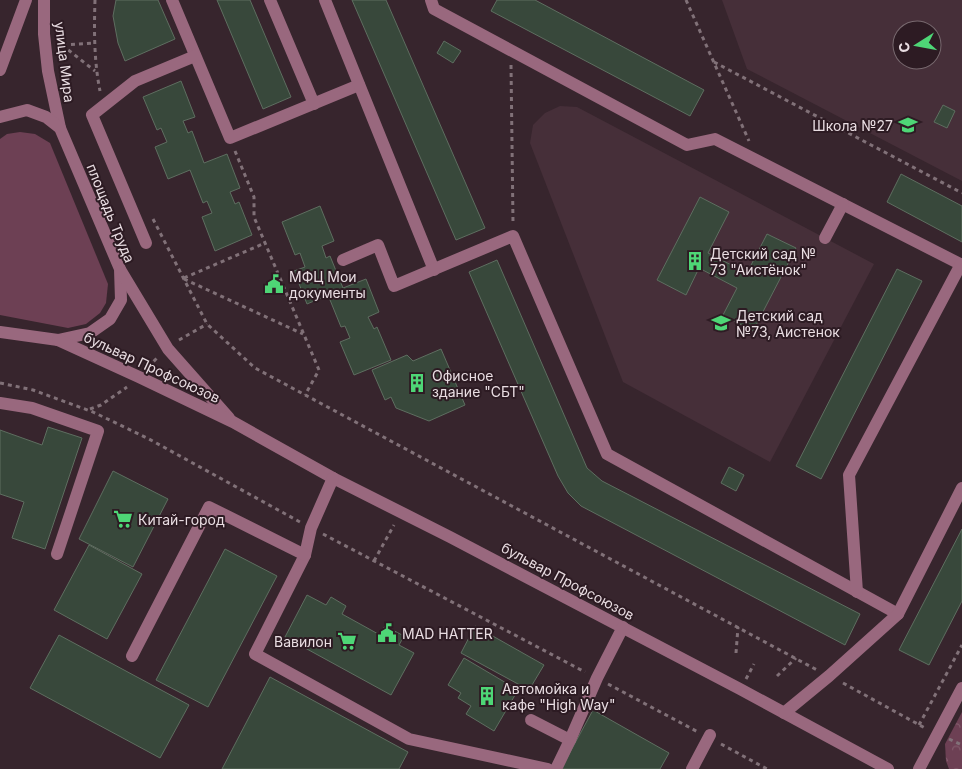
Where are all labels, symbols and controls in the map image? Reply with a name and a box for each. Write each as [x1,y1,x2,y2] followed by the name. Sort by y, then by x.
[892,20,942,70] north arrow
[52,21,78,103] street label: улица Мира
[894,41,913,54] text: С
[897,114,919,136] school or university icon: Школа №27
[812,117,893,134] place label: Школа №27
[83,161,139,265] street label: площадь Труда
[710,245,816,278] place label: Детский сад № 73 "Аистёнок"
[684,250,706,272] building icon: Детский сад № 73 "Аистёнок"
[289,268,366,301] place label: МФЦ Мои документы
[263,273,285,295] public building icon: МФЦ Мои документы
[736,307,840,340] place label: Детский сад №73, Аистенок
[710,312,732,334] school or university icon: Детский сад №73, Аистенок
[81,328,223,406] street label: бульвар Профсоюзов
[432,367,525,400] place label: Офисное здание "СБТ"
[406,372,428,394] building icon: Офисное здание "СБТ"
[112,508,134,530] supermarket icon: Китай-город
[138,511,225,528] place label: Китай-город
[499,539,637,623] street label: бульвар Профсоюзов
[376,622,398,644] public building icon: MAD HATTER
[402,625,493,642] place label: MAD HATTER
[336,630,358,652] supermarket icon: Вавилон
[274,633,332,650] place label: Вавилон
[502,680,615,713] place label: Автомойка и кафе "High Way"
[476,685,498,707] building icon: Автомойка и кафе "High Way"

